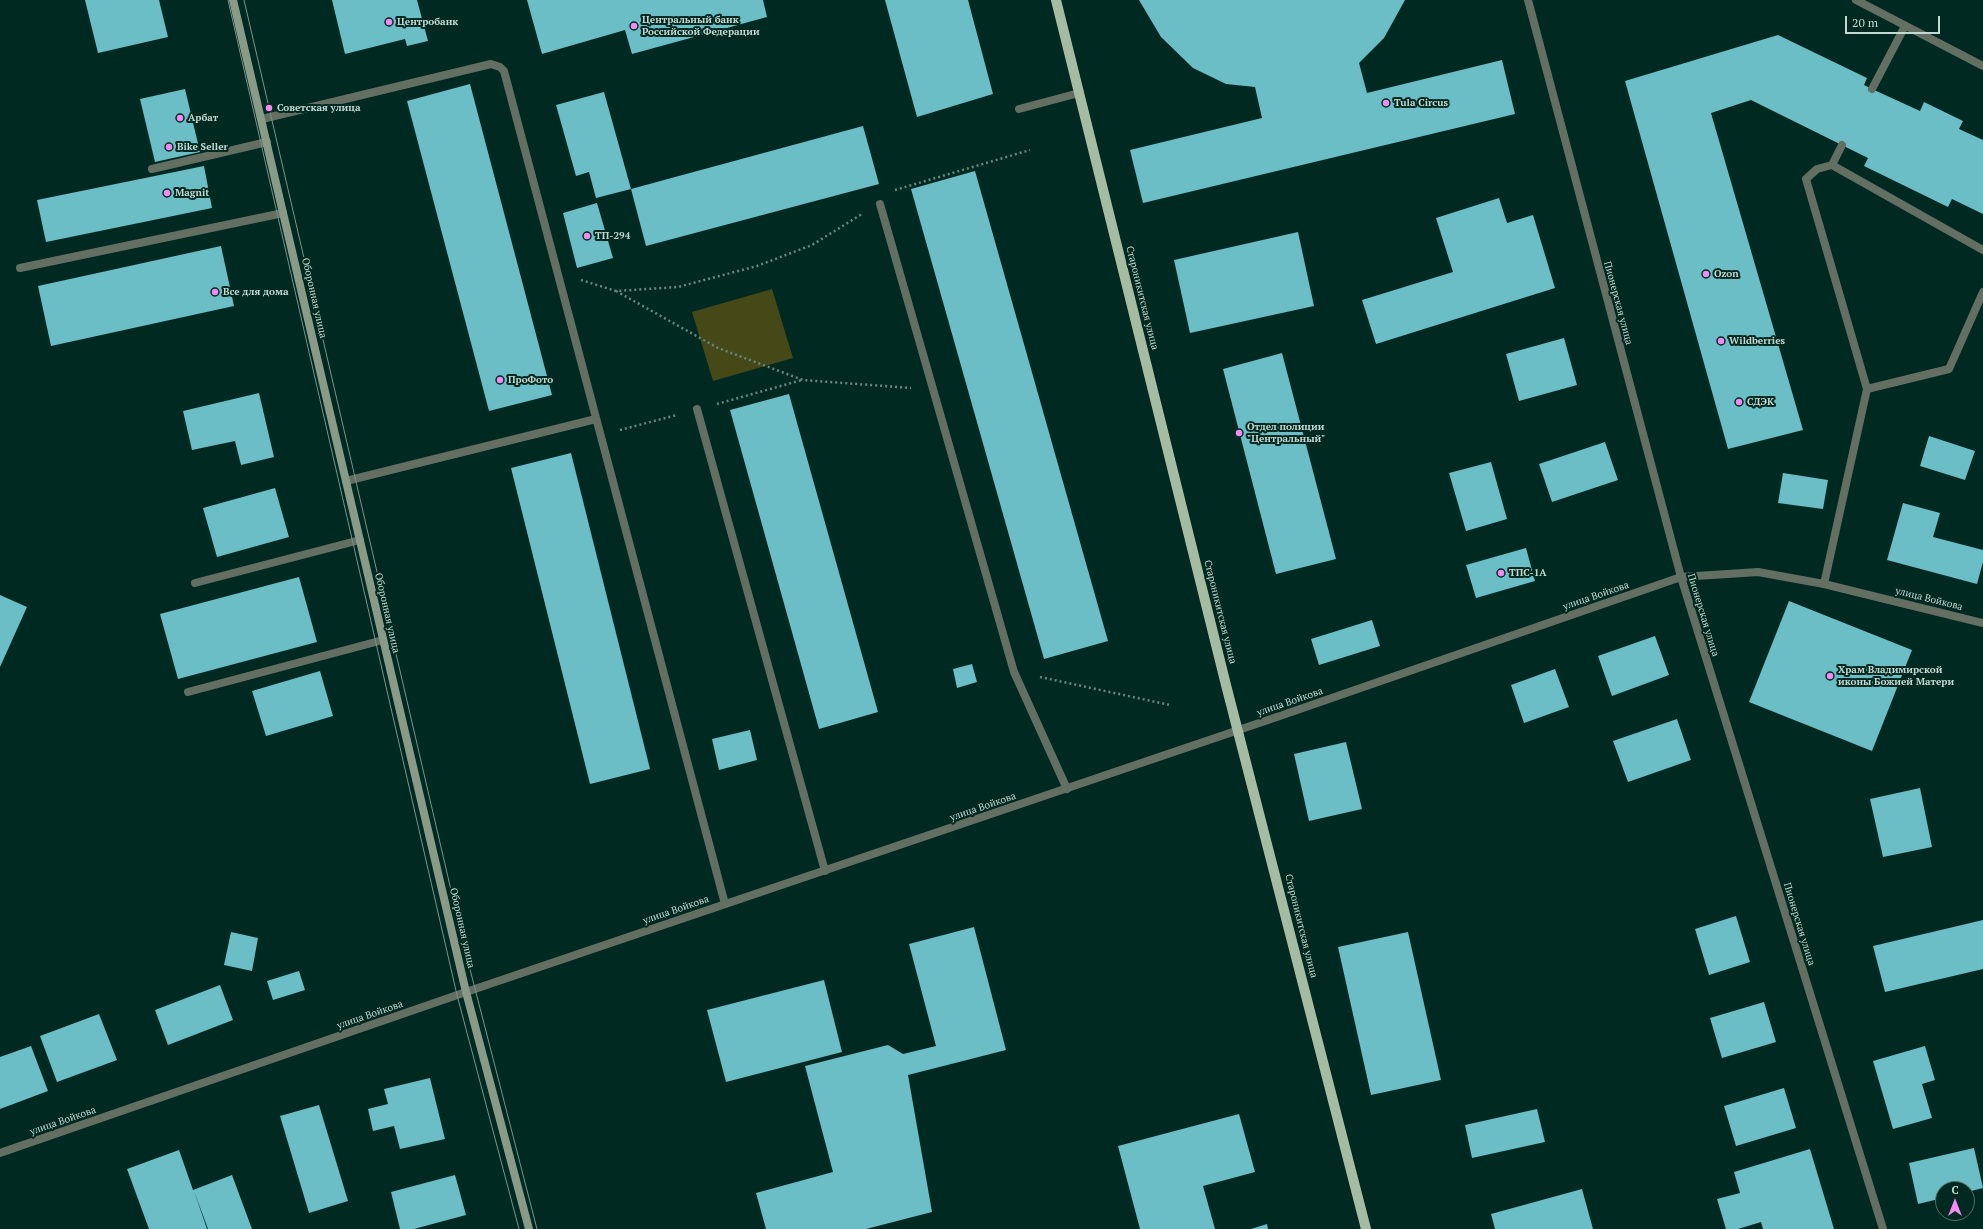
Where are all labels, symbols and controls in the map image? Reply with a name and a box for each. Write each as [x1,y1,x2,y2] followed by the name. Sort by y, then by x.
[1847,8,1942,34] scale bar
[642,14,760,38] place label: Центральный банк Российской Федерации
[1852,15,1878,30] text: 20 m
[397,16,458,28] place label: Центробанк
[384,17,394,27] marker: Центробанк
[629,21,639,31] marker: Центральный банк Российской Федерации
[1394,97,1448,109] place label: Tula Circus
[1381,98,1391,108] marker: Tula Circus
[277,102,361,114] place label: Советская улица
[264,103,274,113] marker: Советская улица
[188,112,218,124] place label: Арбат
[175,113,185,123] marker: Арбат
[177,141,228,153] place label: Bike Seller
[164,142,174,152] marker: Bike Seller
[175,187,209,199] place label: Magnit
[162,188,172,198] marker: Magnit
[595,230,630,242] place label: ТП-294
[582,231,592,241] marker: ТП-294
[1123,245,1161,351] street label: Староникитская улица
[299,257,329,339] street label: Оборонная улица
[1601,260,1635,346] street label: Пионерская улица
[1714,268,1739,280] place label: Ozon
[1701,269,1711,279] marker: Ozon
[223,286,288,298] place label: Все для дома
[210,287,220,297] marker: Все для дома
[1729,335,1785,347] place label: Wildberries
[1716,336,1726,346] marker: Wildberries
[508,374,553,386] place label: ПроФото
[495,375,505,385] marker: ПроФото
[1747,396,1774,408] place label: СДЭК
[1734,397,1744,407] marker: СДЭК
[1247,421,1325,444] place label: Отдел полиции "Центральный"
[1234,428,1244,438] marker: Отдел полиции "Центральный"
[1201,559,1239,665] street label: Староникитская улица
[1509,567,1547,579] place label: ТПС-1А
[1496,568,1506,578] marker: ТПС-1А
[372,572,402,654] street label: Оборонная улица
[1685,572,1721,658] street label: Пионерская улица
[1561,579,1631,613] street label: улица Войкова
[1894,585,1964,613] street label: улица Войкова
[1838,664,1954,688] place label: Храм Владимирской иконы Божией Матери
[1825,671,1835,681] marker: Храм Владимирской иконы Божией Матери
[1255,685,1325,719] street label: улица Войкова
[948,790,1018,824] street label: улица Войкова
[1282,873,1320,979] street label: Староникитская улица
[1781,881,1817,967] street label: Пионерская улица
[447,887,477,969] street label: Оборонная улица
[641,893,711,927] street label: улица Войкова
[335,998,405,1032] street label: улица Войкова
[28,1104,98,1138] street label: улица Войкова
[1935,1181,1975,1221] north arrow
[1951,1183,1959,1197] text: С

